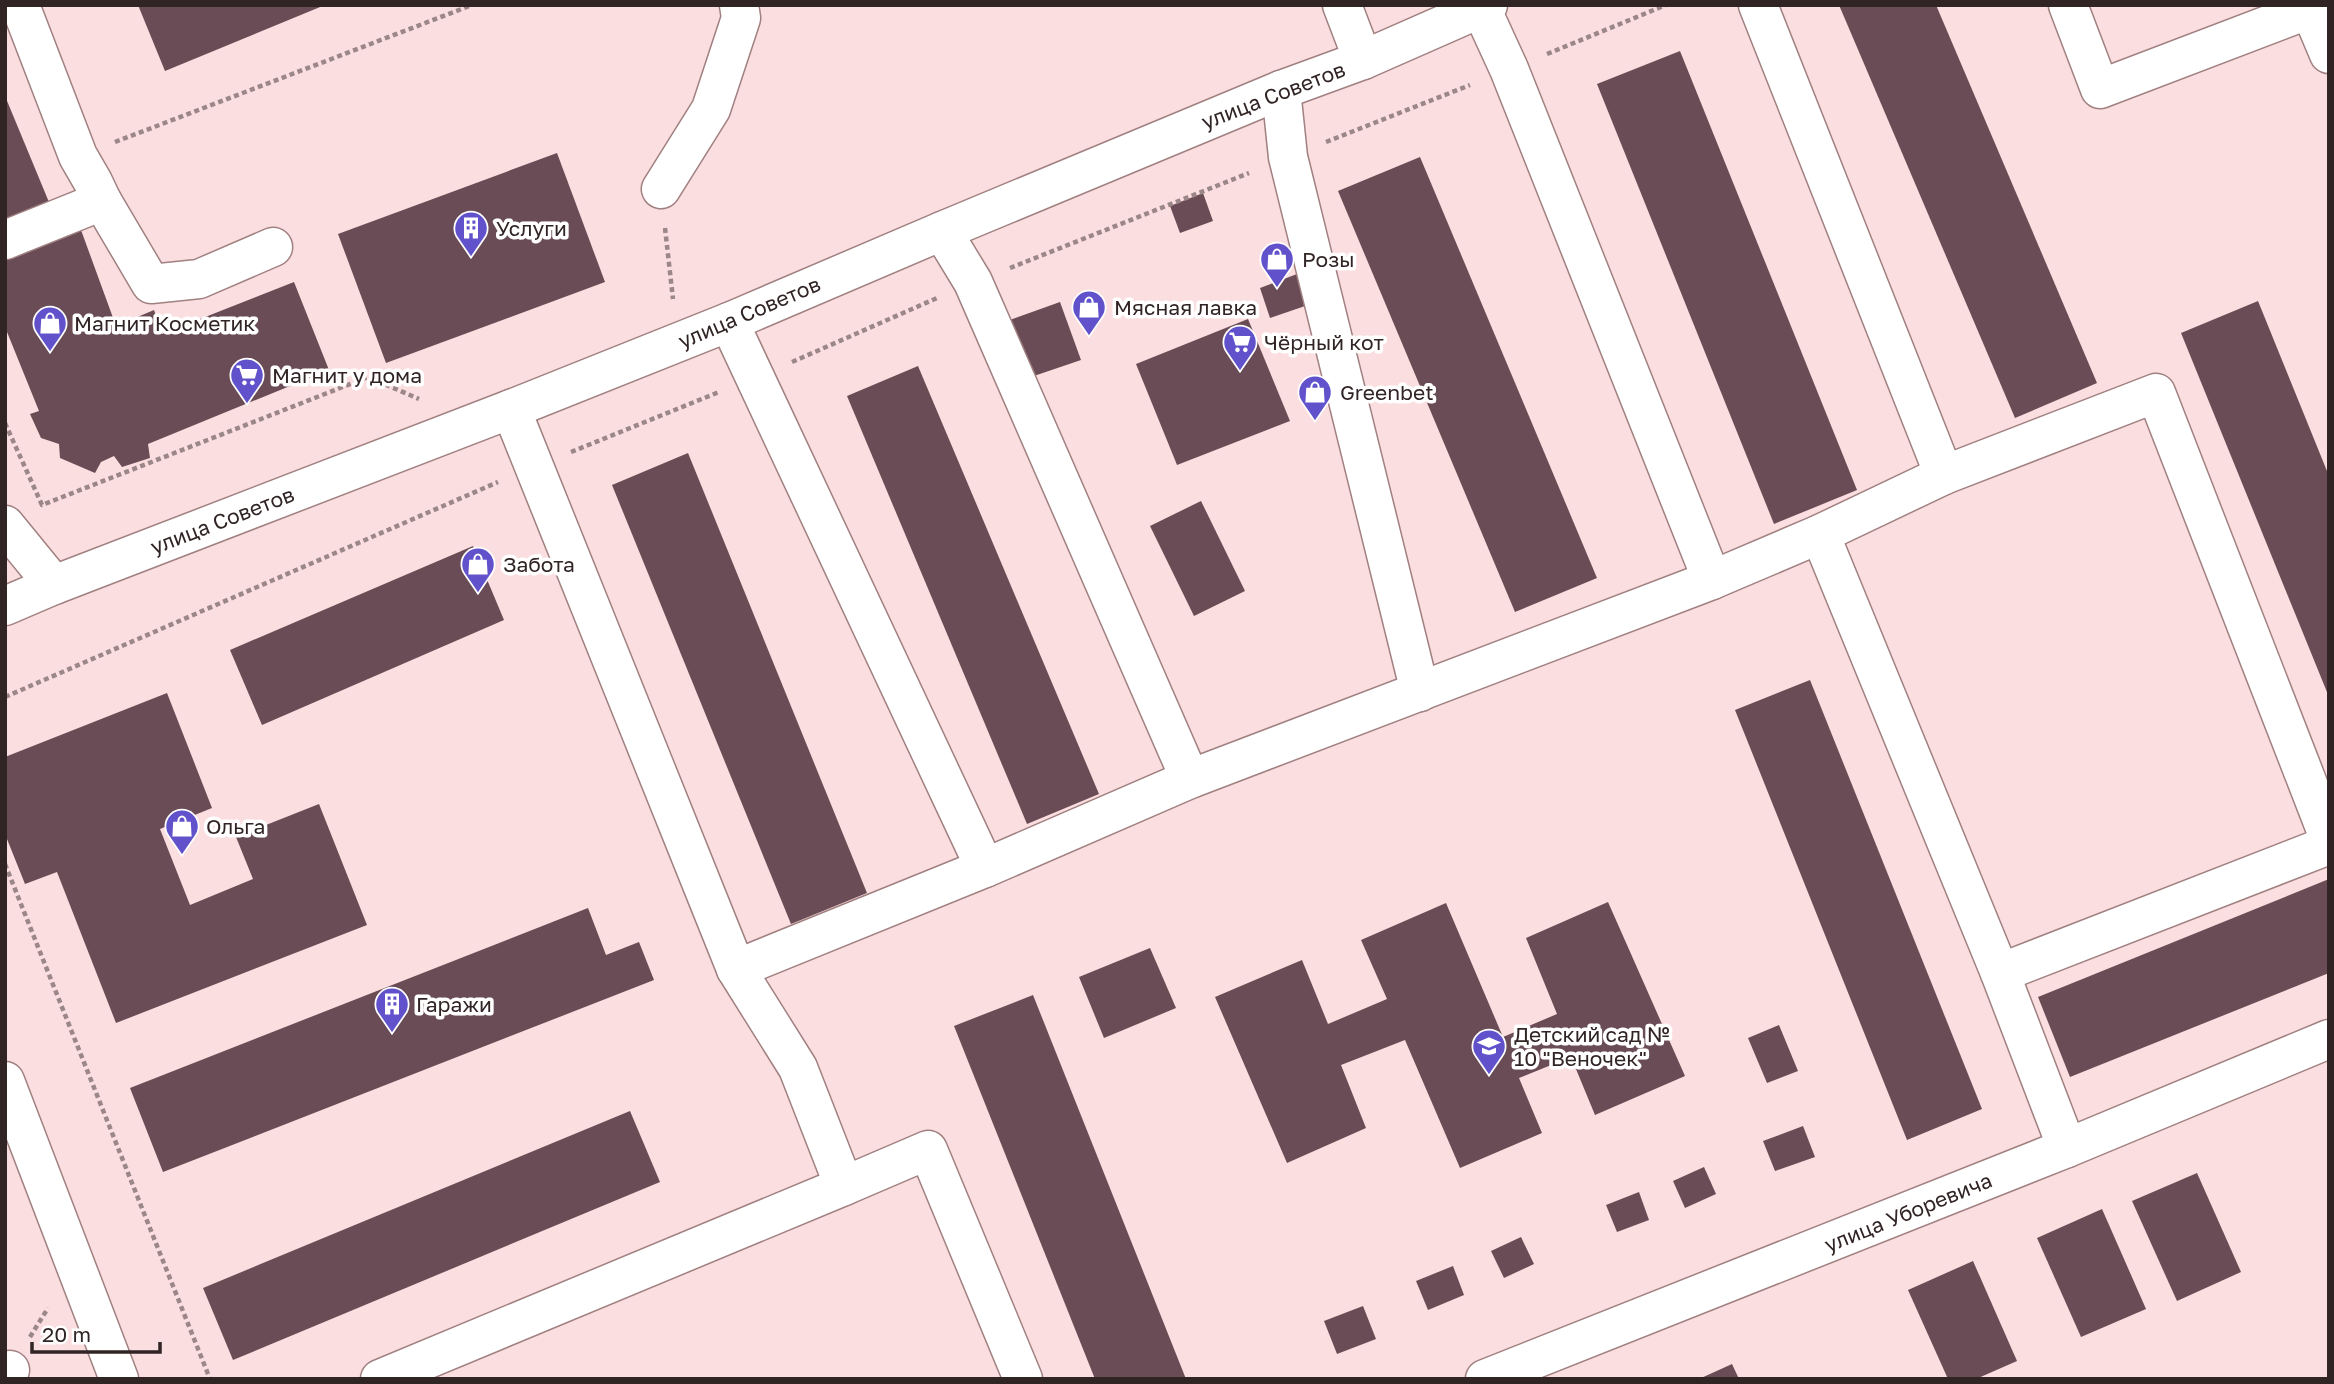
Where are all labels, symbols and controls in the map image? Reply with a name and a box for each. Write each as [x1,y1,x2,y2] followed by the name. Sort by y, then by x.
[1197,56,1349,134] street label: улица Советов
[452,209,490,258] building icon: Услуги
[496,215,567,241] place label: Услуги
[1258,240,1296,289] shop icon: Розы
[1302,246,1355,272] place label: Розы
[674,270,824,354] street label: улица Советов
[1070,288,1108,337] shop icon: Мясная лавка
[1114,294,1257,320] place label: Мясная лавка
[31,304,69,353] shop icon: Магнит Косметик
[74,310,255,336] place label: Магнит Косметик
[1221,323,1259,372] supermarket icon: Чёрный кот
[1264,329,1384,355] place label: Чёрный кот
[228,356,266,405] supermarket icon: Магнит у дома
[272,362,422,388] place label: Магнит у дома
[1296,373,1334,422] shop icon: Greenbet
[1340,379,1434,405] place label: Greenbet
[146,481,298,559] street label: улица Советов
[459,545,497,594] shop icon: Забота
[503,551,575,577] place label: Забота
[163,807,201,856] shop icon: Ольга
[206,813,265,839] place label: Ольга
[373,985,411,1034] building icon: Гаражи
[416,991,492,1017] place label: Гаражи
[1514,1021,1670,1071] place label: Детский сад № 10 "Веночек"
[1470,1027,1508,1076] school or university icon: Детский сад № 10 "Веночек"
[1820,1167,1996,1257] street label: улица Уборевича
[32,1310,159,1354] scale bar
[42,1321,91,1347] text: 20 m

